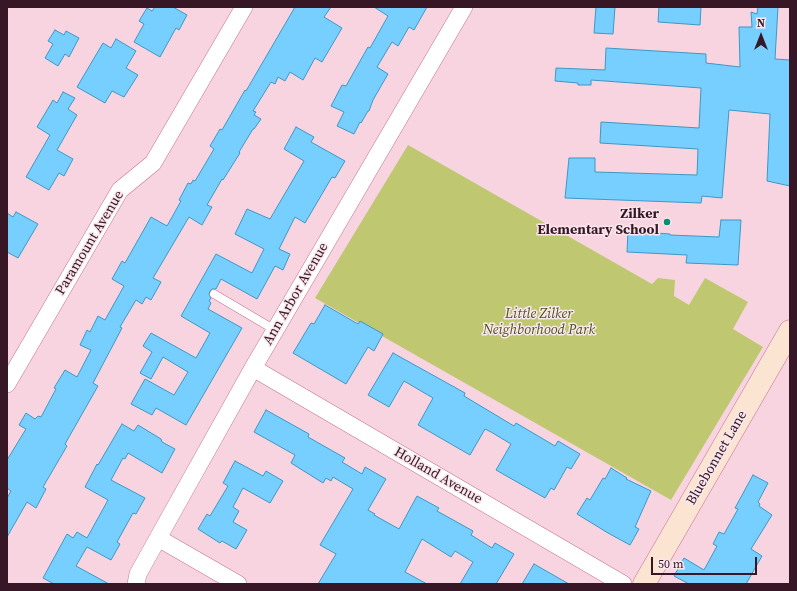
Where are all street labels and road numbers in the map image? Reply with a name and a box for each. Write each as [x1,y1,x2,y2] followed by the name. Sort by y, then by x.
[52,188,128,298] street label: Paramount Avenue
[260,240,332,348] street label: Ann Arbor Avenue
[683,408,751,508] street label: Bluebonnet Lane
[391,444,485,508] street label: Holland Avenue

